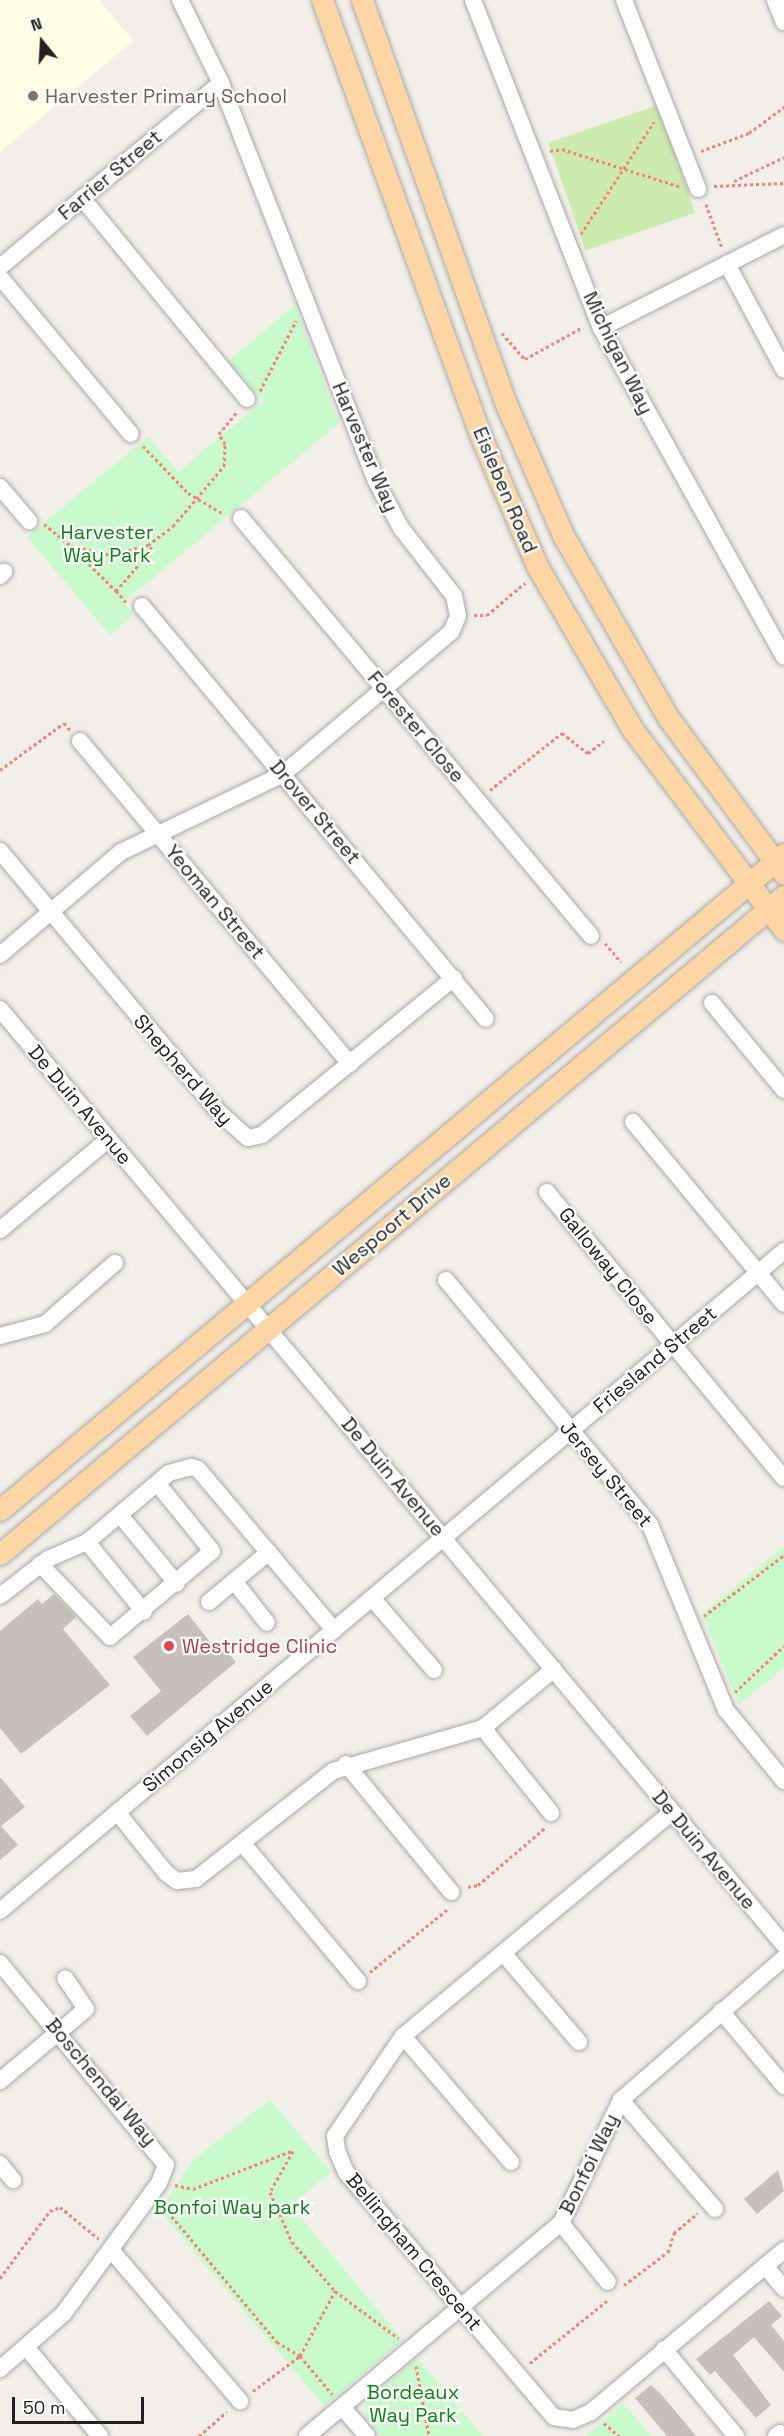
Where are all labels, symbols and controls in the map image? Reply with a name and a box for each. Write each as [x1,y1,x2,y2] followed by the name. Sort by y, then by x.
[12,12,72,72] north arrow
[28,13,45,36] text: N
[45,84,287,108] place label: Harvester Primary School
[26,89,40,103] marker: Harvester Primary School
[53,125,167,225] street label: Farrier Street
[578,288,658,418] street label: Michigan Way
[327,378,403,516] street label: Harvester Way
[468,423,542,557] street label: Eisleben Road
[61,520,153,567] park label: Harvester Way Park
[362,666,470,788] street label: Forester Close
[265,755,365,869] street label: Drover Street
[160,840,270,964] street label: Yeoman Street
[128,1010,238,1130] street label: Shepherd Way
[23,1040,137,1170] street label: De Duin Avenue
[328,1169,456,1281] street label: Wespoort Drive
[553,1203,663,1329] street label: Galloway Close
[589,1301,721,1419] street label: Friesland Street
[336,1412,450,1542] street label: De Duin Avenue
[555,1416,657,1532] street label: Jersey Street
[182,1634,337,1658] place label: Westridge Clinic
[160,1637,178,1655] marker: Westridge Clinic
[138,1674,278,1798] street label: Simonsig Avenue
[647,1785,761,1915] street label: De Duin Avenue
[40,2013,162,2151] street label: Boschendal Way
[554,2110,624,2218] street label: Bonfoi Way
[341,2168,487,2336] street label: Bellingham Crescent
[154,2195,310,2219] park label: Bonfoi Way park
[367,2380,459,2427] park label: Bordeaux Way Park
[15,2385,147,2423] scale bar
[23,2396,65,2419] text: 50 m

